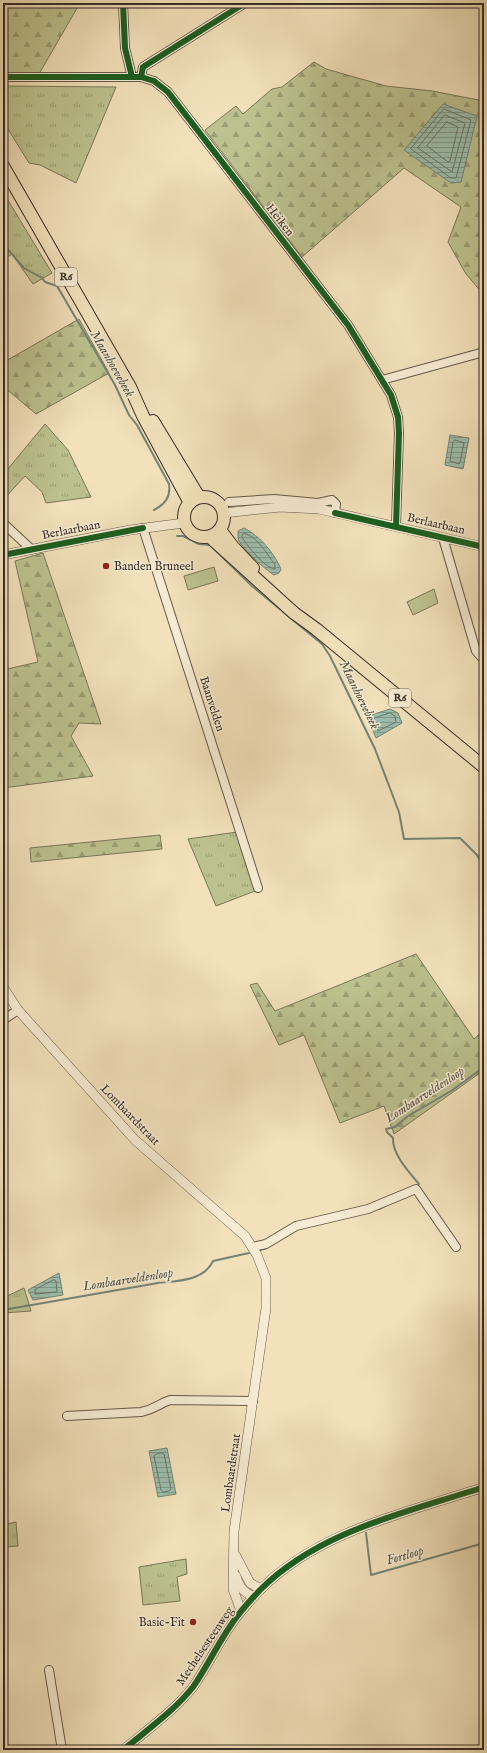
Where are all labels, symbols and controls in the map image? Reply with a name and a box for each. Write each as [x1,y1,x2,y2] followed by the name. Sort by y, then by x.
[263,201,298,240] street label: Heiken
[55,268,77,286] road number: R6
[86,327,138,401] water label: Maanhoevebeek
[406,510,467,538] street label: Berlaarbaan
[41,517,102,543] street label: Berlaarbaan
[114,559,194,574] place label: Banden Bruneel
[101,561,111,571] marker: Banden Bruneel
[335,658,383,733] water label: Maanhoevebeek
[196,675,228,734] street label: Baanvelden
[389,689,411,707] road number: R6
[381,1063,468,1127] water label: Lombaarveldenloop
[97,1081,163,1149] street label: Lombaardstraat
[81,1265,174,1296] water label: Lombaarveldenloop
[218,1433,244,1513] street label: Lombaardstraat
[384,1543,426,1569] water label: Fortloop
[173,1603,237,1688] street label: Mechelsesteenweg
[139,1615,185,1630] place label: Basic-Fit
[188,1617,198,1627] marker: Basic-Fit

